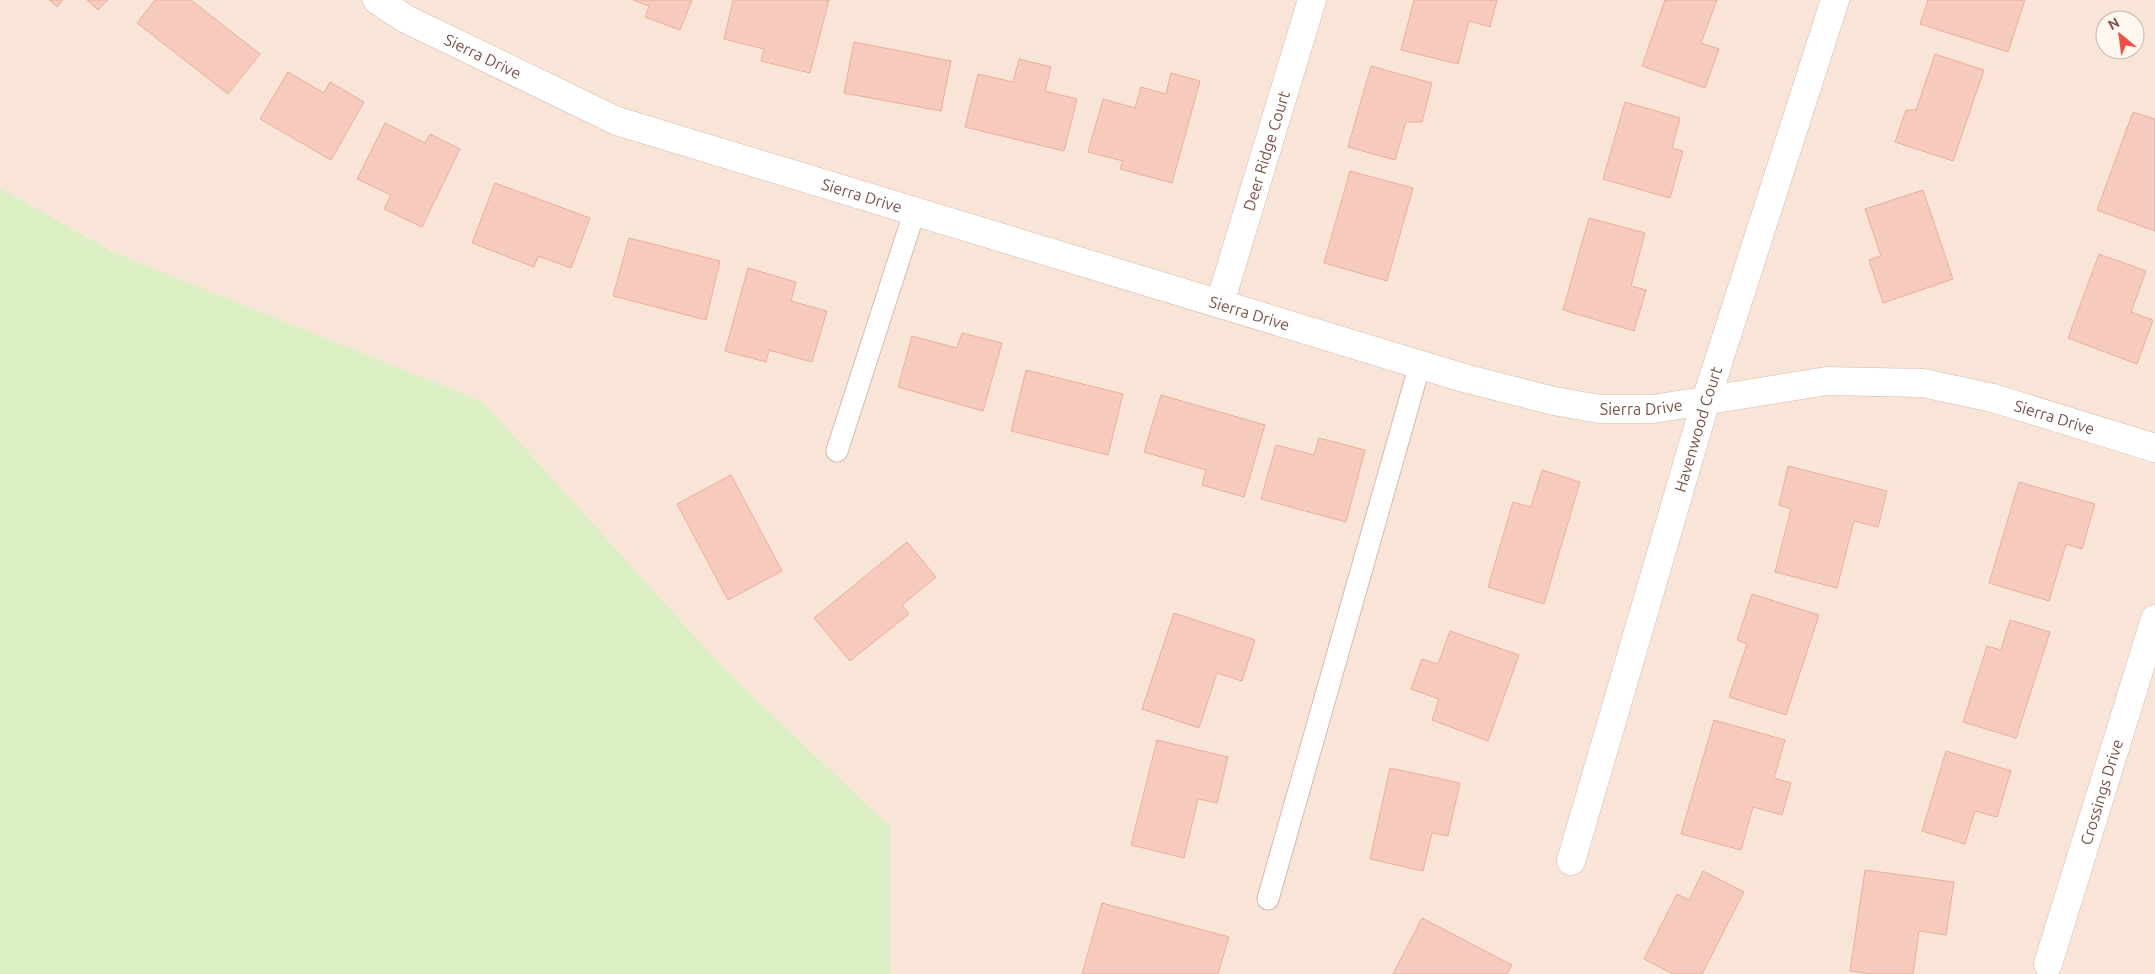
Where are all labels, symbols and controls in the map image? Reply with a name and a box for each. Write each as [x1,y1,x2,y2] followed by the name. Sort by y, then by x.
[2095,10,2145,60] north arrow
[2105,14,2122,33] text: N
[442,30,524,82] street label: Sierra Drive
[1240,88,1293,213] street label: Deer Ridge Court
[820,175,904,216] street label: Sierra Drive
[1207,292,1292,334] street label: Sierra Drive
[1671,364,1725,494] street label: Havenwood Court
[1600,395,1684,418] street label: Sierra Drive
[2012,396,2097,438] street label: Sierra Drive
[2076,737,2126,847] street label: Crossings Drive

